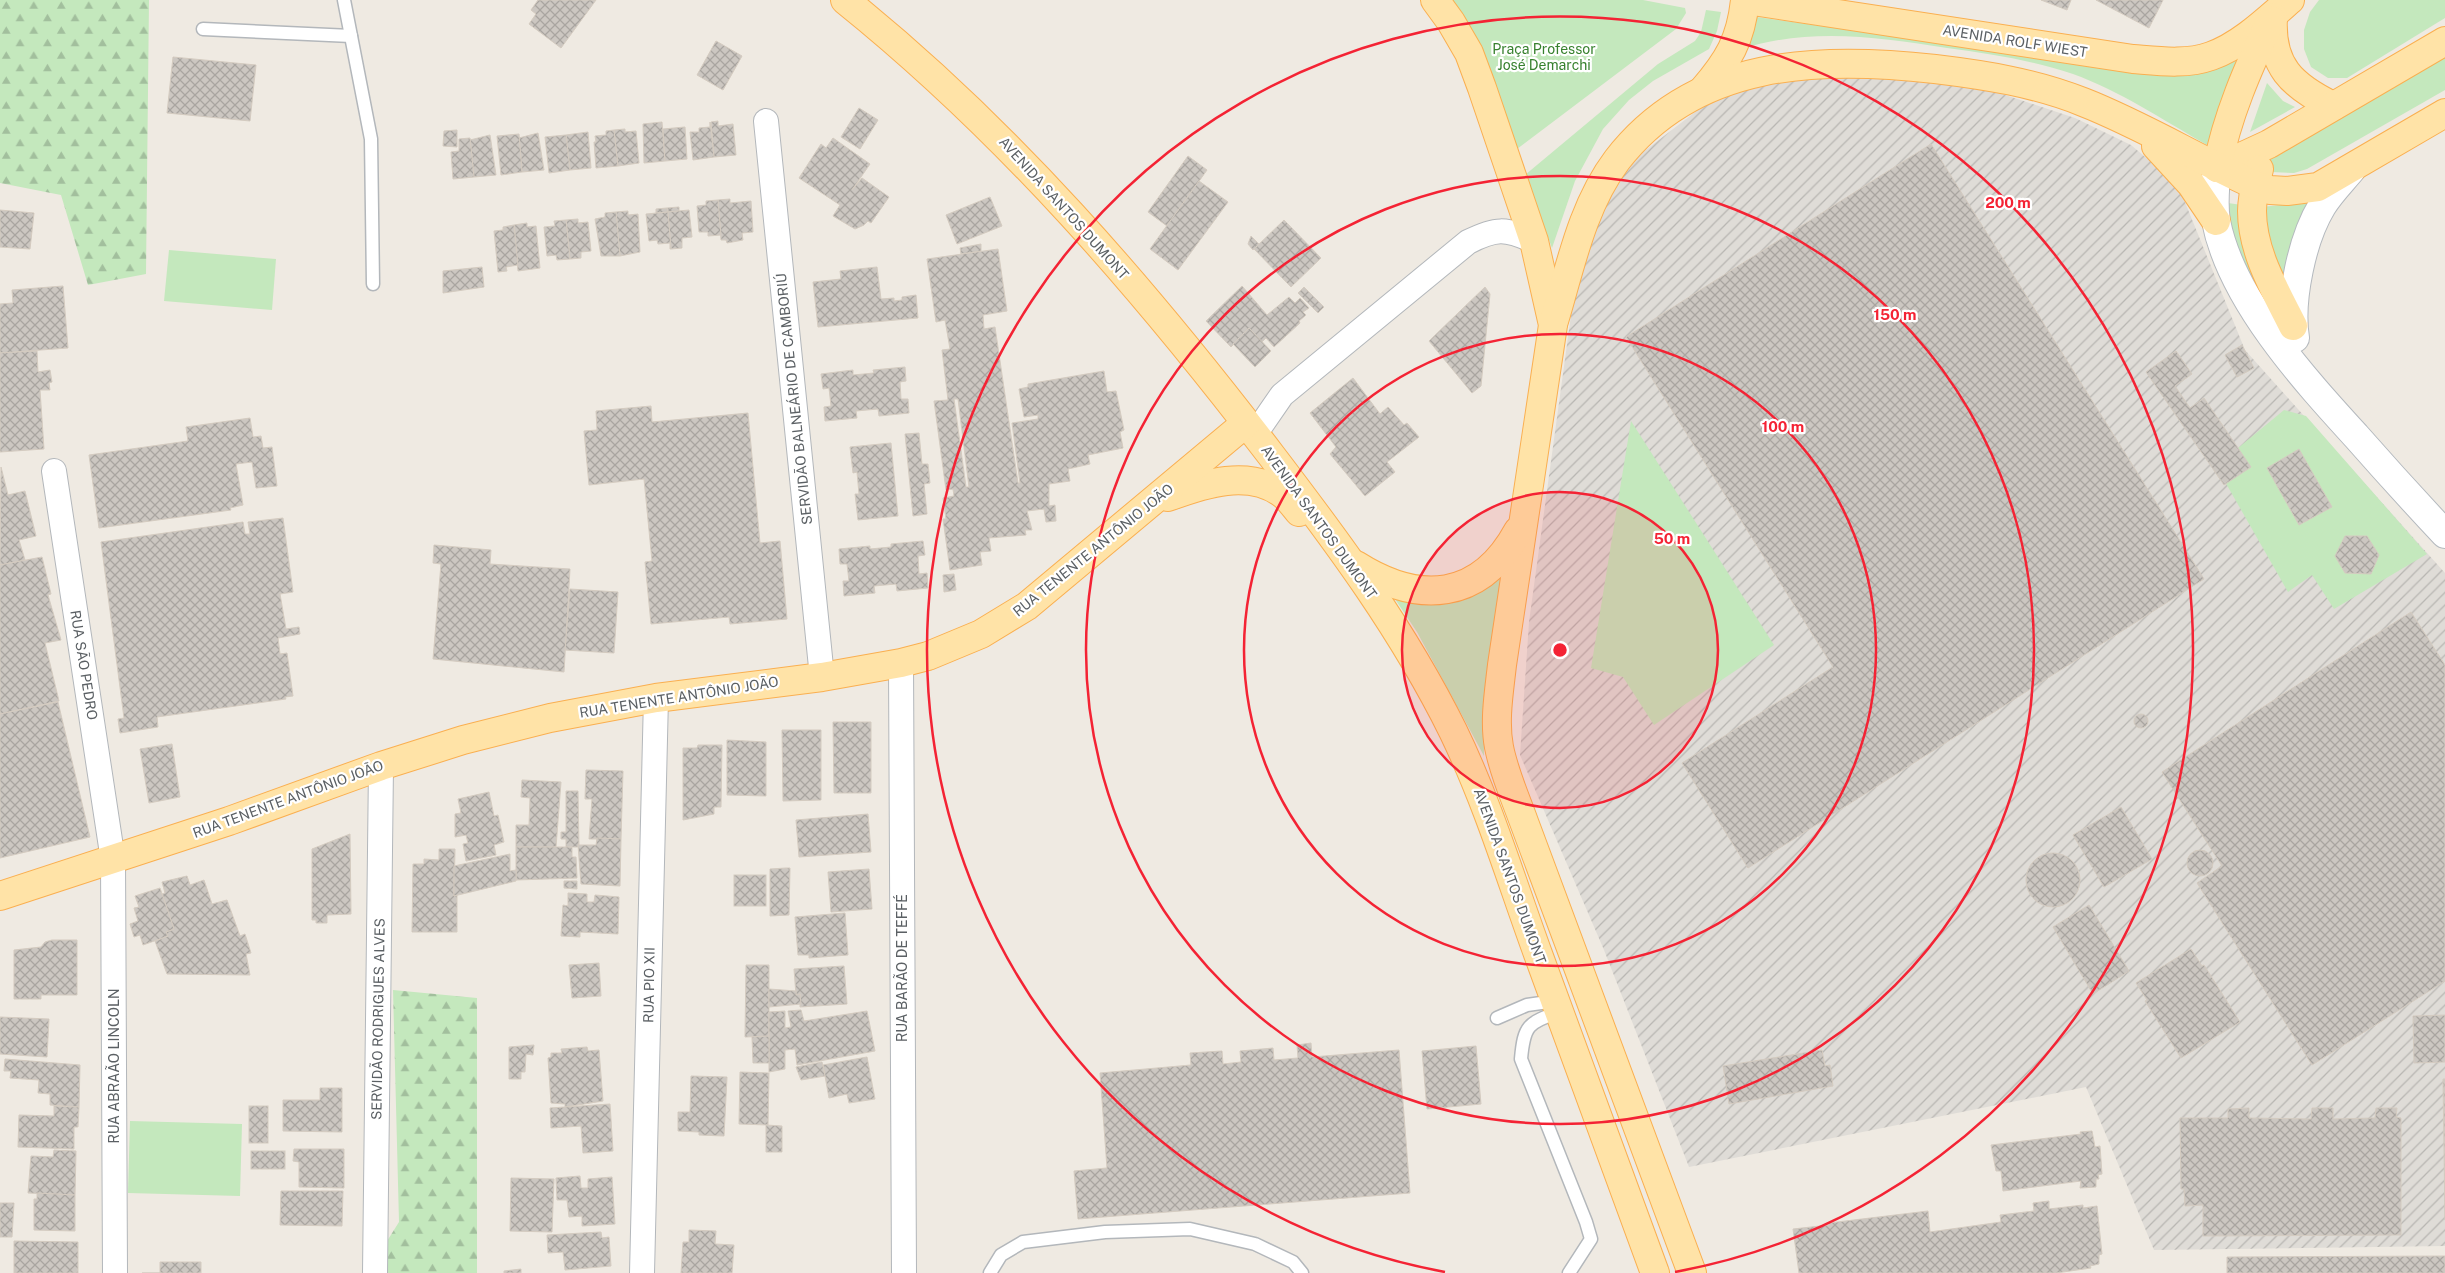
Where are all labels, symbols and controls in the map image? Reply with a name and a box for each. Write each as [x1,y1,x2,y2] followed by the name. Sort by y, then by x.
[1941,22,2089,60] street label: AVENIDA ROLF WIEST
[1492,41,1596,73] park label: Praça Professor José Demarchi
[996,134,1132,282] street label: AVENIDA SANTOS DUMONT
[1985,194,2031,211] text: 200 m
[771,272,815,526] street label: SERVIDÃO BALNEÁRIO DE CAMBORIÚ
[1873,306,1917,323] text: 150 m
[1762,418,1804,435] text: 100 m
[1258,442,1380,602] street label: AVENIDA SANTOS DUMONT
[1009,480,1176,620] street label: RUA TENENTE ANTÔNIO JOÃO
[1654,530,1690,547] text: 50 m
[67,609,102,721] street label: RUA SÃO PEDRO
[1551,641,1569,659] centre of rings
[578,672,780,721] street label: RUA TENENTE ANTÔNIO JOÃO
[190,756,385,841] street label: RUA TENENTE ANTÔNIO JOÃO
[1471,786,1549,966] street label: AVENIDA SANTOS DUMONT
[893,894,910,1042] street label: RUA BARÃO DE TEFFÉ
[367,918,388,1120] street label: SERVIDÃO RODRIGUES ALVES
[640,947,658,1023] street label: RUA PIO XII
[105,988,122,1144] street label: RUA ABRAÃO LINCOLN

